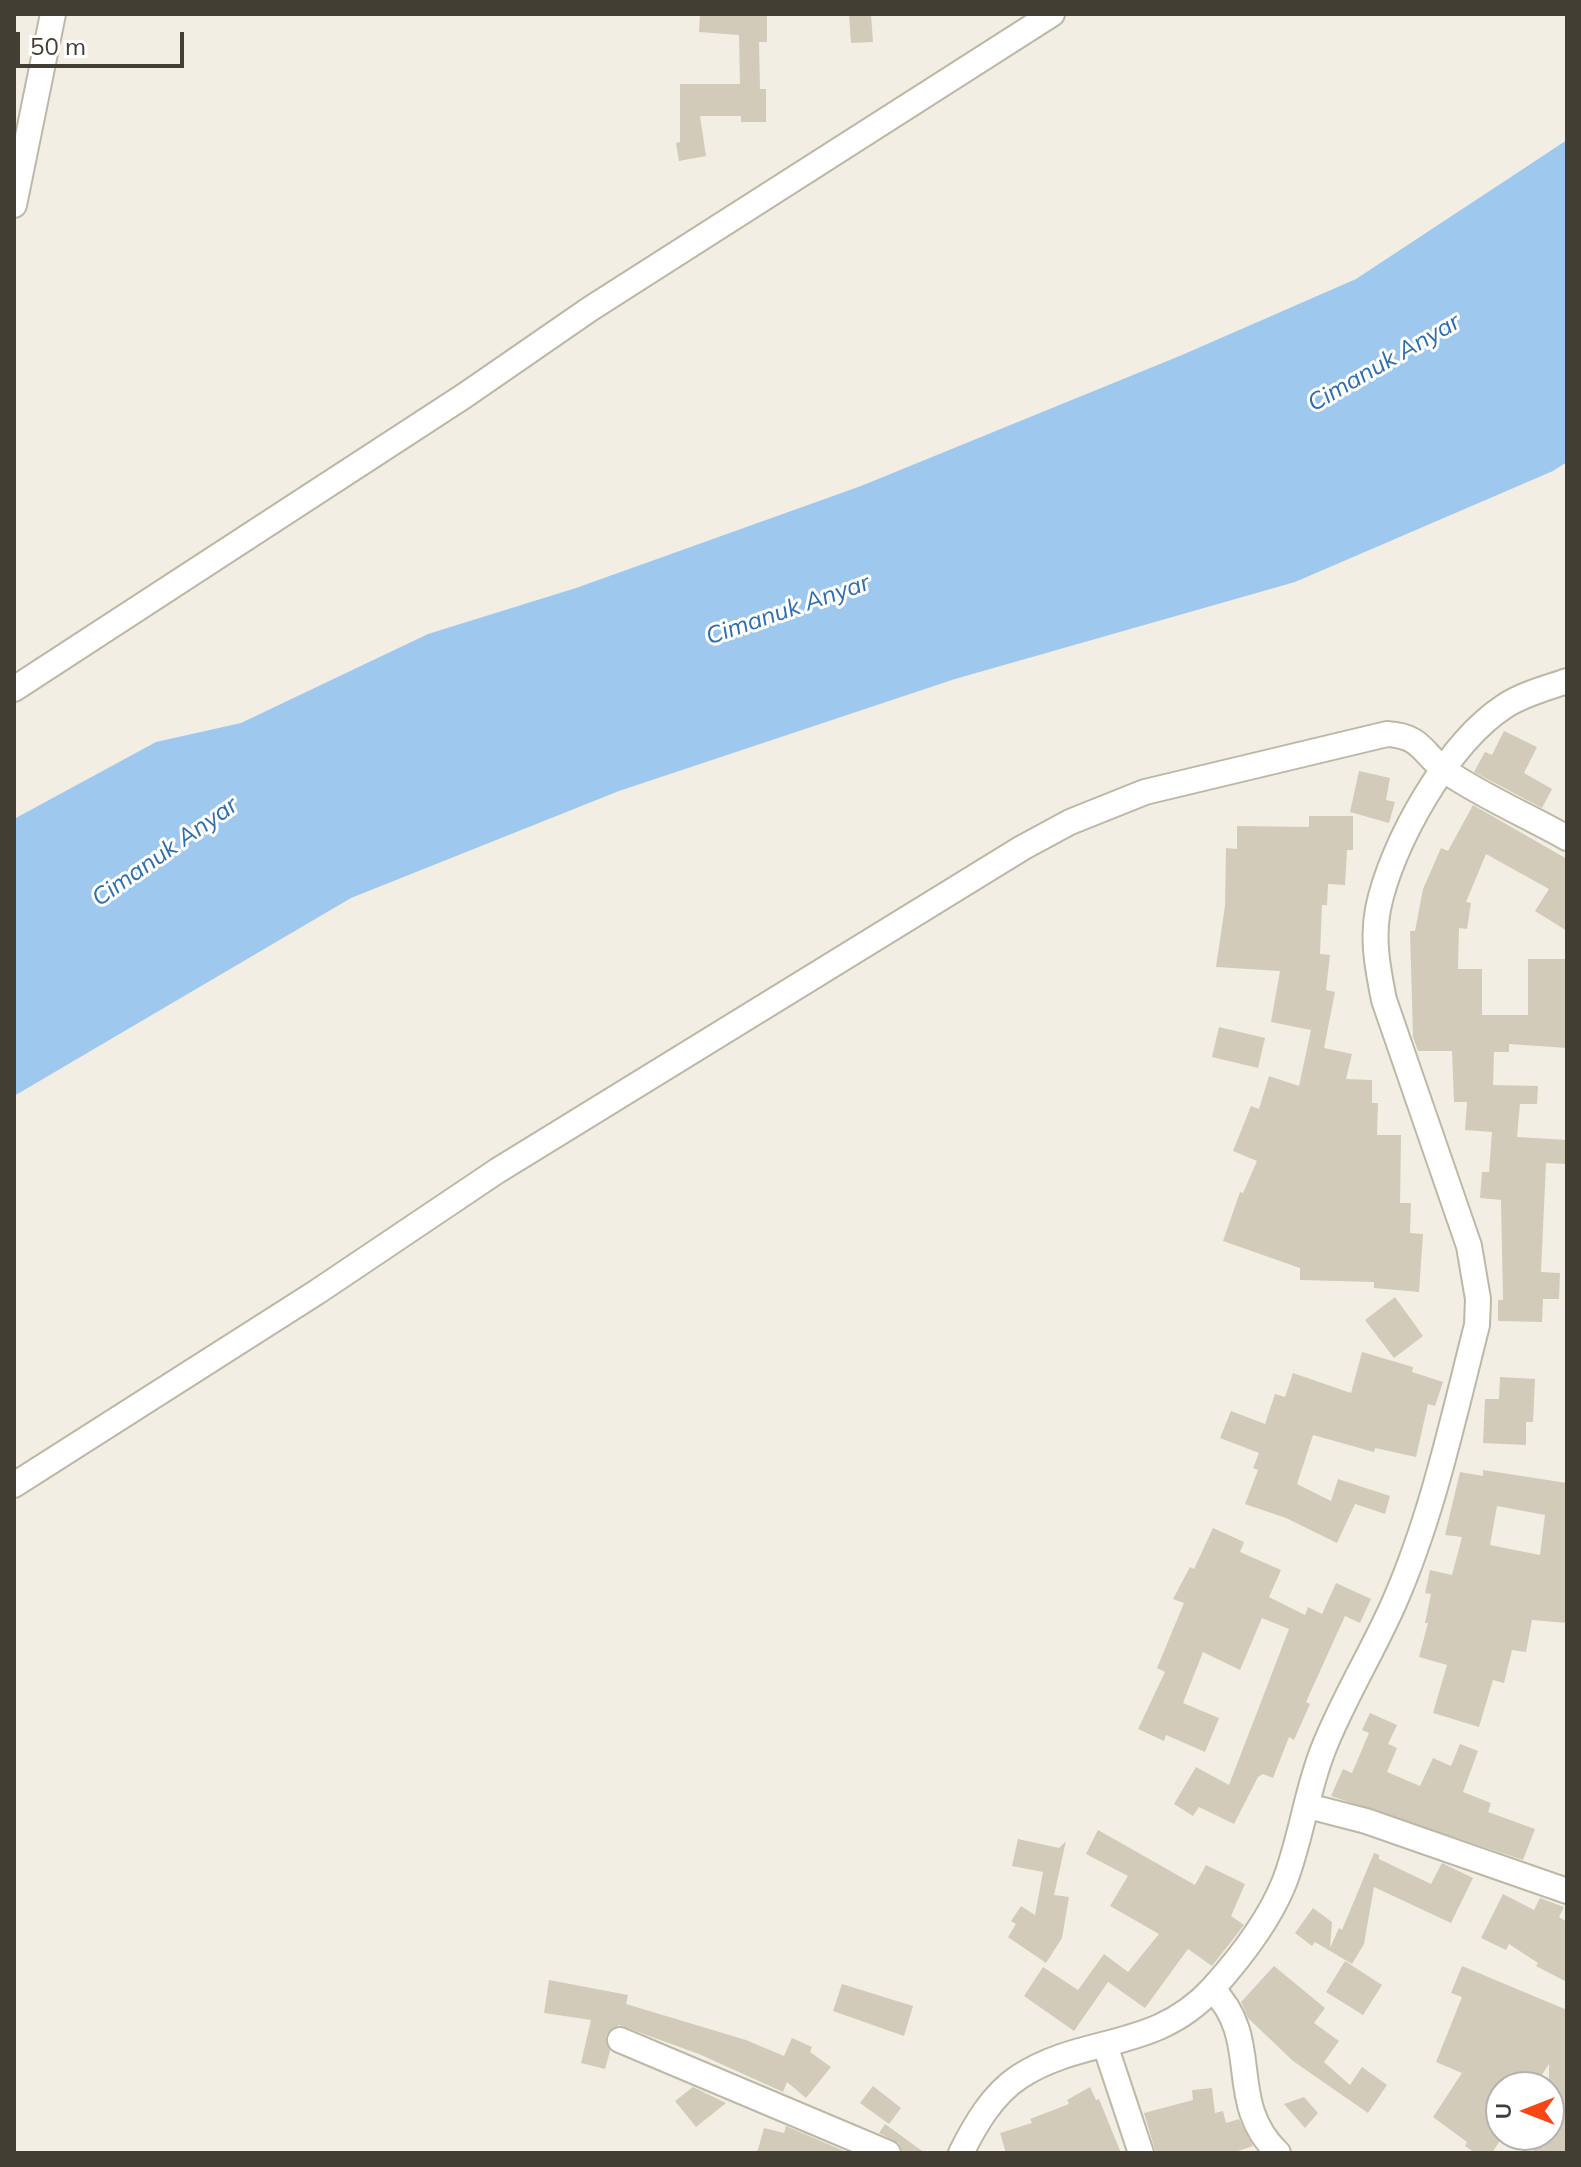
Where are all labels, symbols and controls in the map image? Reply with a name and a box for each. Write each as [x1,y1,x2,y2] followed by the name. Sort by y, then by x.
[20,16,188,66] scale bar
[30,31,86,61] text: 50 m
[1303,308,1465,418] water label: Cimanuk Anyar
[702,568,874,652] water label: Cimanuk Anyar
[87,791,243,913] water label: Cimanuk Anyar
[1485,2071,1565,2151] north arrow
[1489,2103,1517,2119] text: U

